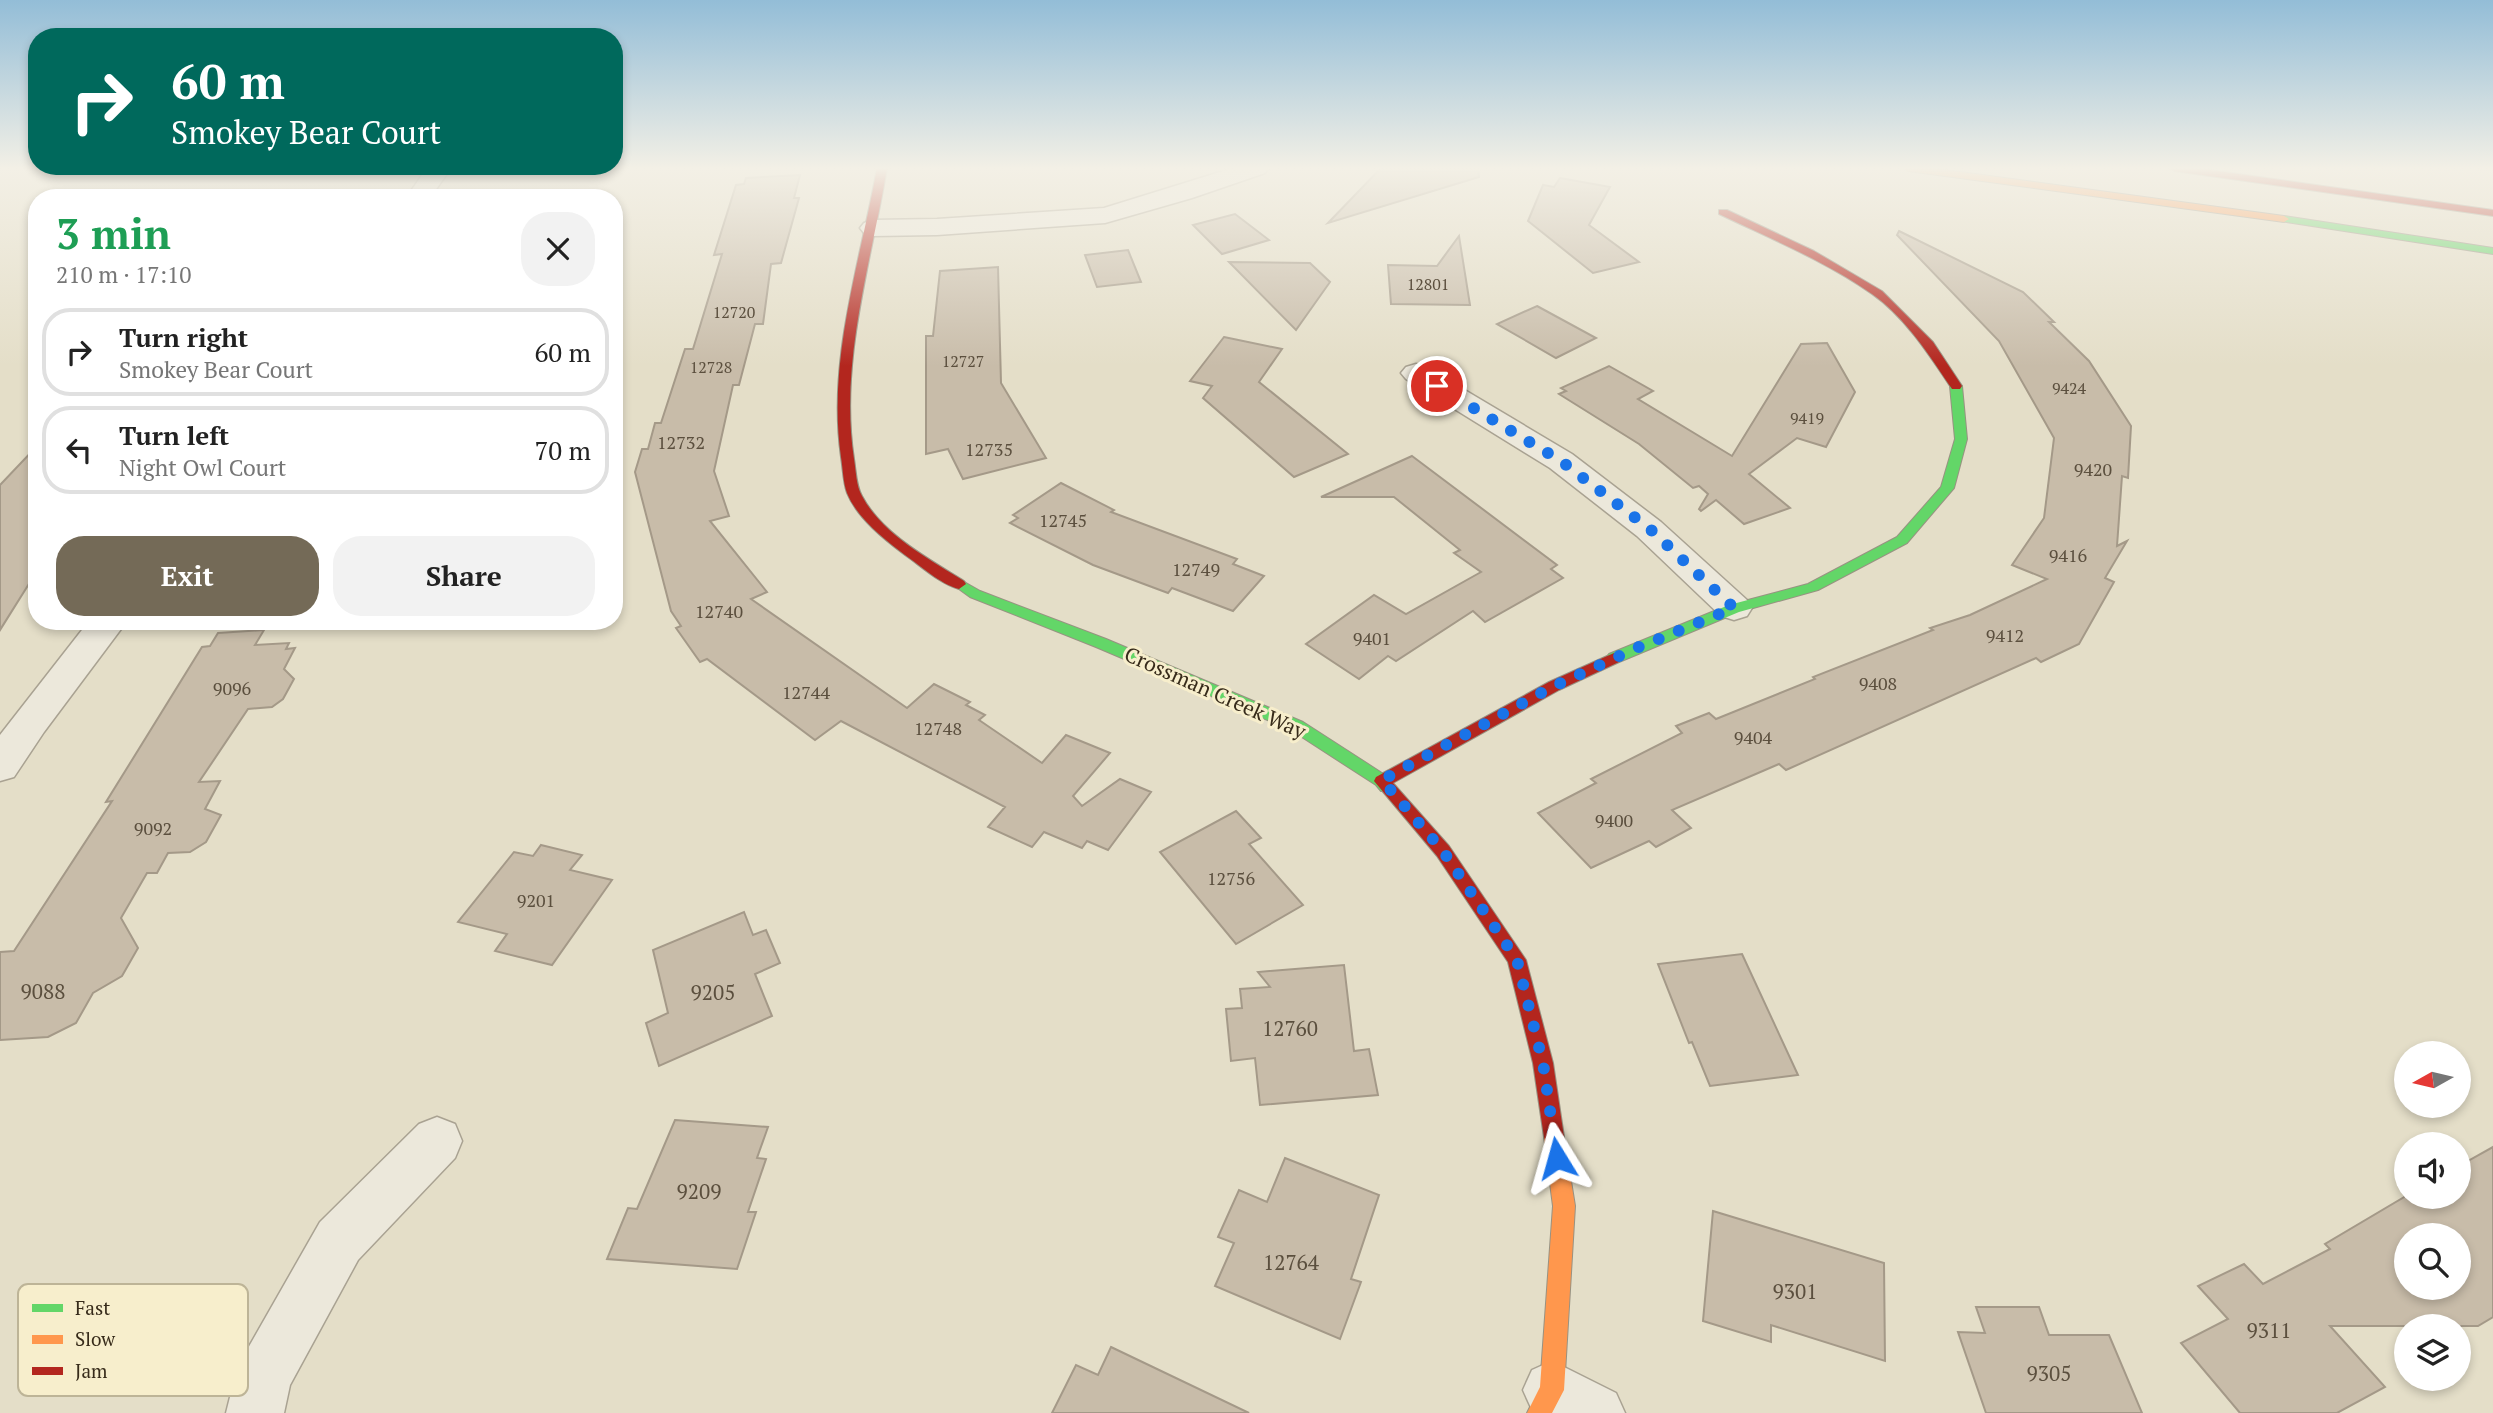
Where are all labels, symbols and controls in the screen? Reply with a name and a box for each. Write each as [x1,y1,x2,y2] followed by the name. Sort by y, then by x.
[171,48,285,113] text: 60 m
[56,56,147,147] icon: right
[171,111,441,153] text: Smokey Bear Court
[56,205,171,261] text: 3 min
[521,212,595,286] button: close
[56,259,191,290] text: 210 m · 17:10
[1407,273,1449,295] house number: 12801
[713,301,755,323] house number: 12720
[119,320,248,354] text: Turn right
[60,333,98,371] icon: right
[535,335,591,369] text: 60 m
[942,350,984,372] house number: 12727
[119,354,313,385] text: Smokey Bear Court
[690,356,732,378] house number: 12728
[1407,356,1467,416] pin
[1418,367,1456,405] icon: arrive
[2052,377,2087,399] house number: 9424
[1790,407,1824,429] house number: 9419
[119,418,229,452] text: Turn left
[657,430,705,454] house number: 12732
[60,431,98,469] icon: left
[535,433,591,467] text: 70 m
[965,437,1013,461] house number: 12735
[119,452,286,483] text: Night Owl Court
[2074,457,2112,481] house number: 9420
[1039,508,1087,532] house number: 12745
[56,536,319,616] button: Exit
[333,536,595,616] button: Share
[2049,543,2088,567] house number: 9416
[1172,557,1220,581] house number: 12749
[695,599,743,623] house number: 12740
[1986,623,2024,647] house number: 9412
[1353,626,1391,650] house number: 9401
[1120,639,1311,745] street label: Crossman Creek Way
[1859,671,1897,695] house number: 9408
[213,676,252,700] house number: 9096
[782,680,830,704] house number: 12744
[914,716,962,740] house number: 12748
[1734,725,1773,749] house number: 9404
[1595,808,1633,832] house number: 9400
[134,816,172,840] house number: 9092
[1207,866,1255,890] house number: 12756
[517,888,555,912] house number: 9201
[21,977,65,1005] house number: 9088
[691,978,735,1006] house number: 9205
[1262,1014,1318,1042] house number: 12760
[2394,1041,2471,1118] north arrow
[2394,1041,2471,1391] map controls
[1520,1121,1594,1195] position arrow
[2394,1132,2471,1209] button: sound
[677,1177,721,1205] house number: 9209
[2394,1223,2471,1300] button: search
[1263,1248,1320,1276] house number: 12764
[1773,1277,1817,1305] house number: 9301
[18,1284,248,1396] legend
[75,1295,110,1320] text: Fast
[2394,1314,2471,1391] button: layers
[2247,1316,2291,1344] house number: 9311
[75,1326,116,1351] text: Slow
[75,1358,108,1383] text: Jam
[2027,1359,2071,1387] house number: 9305

